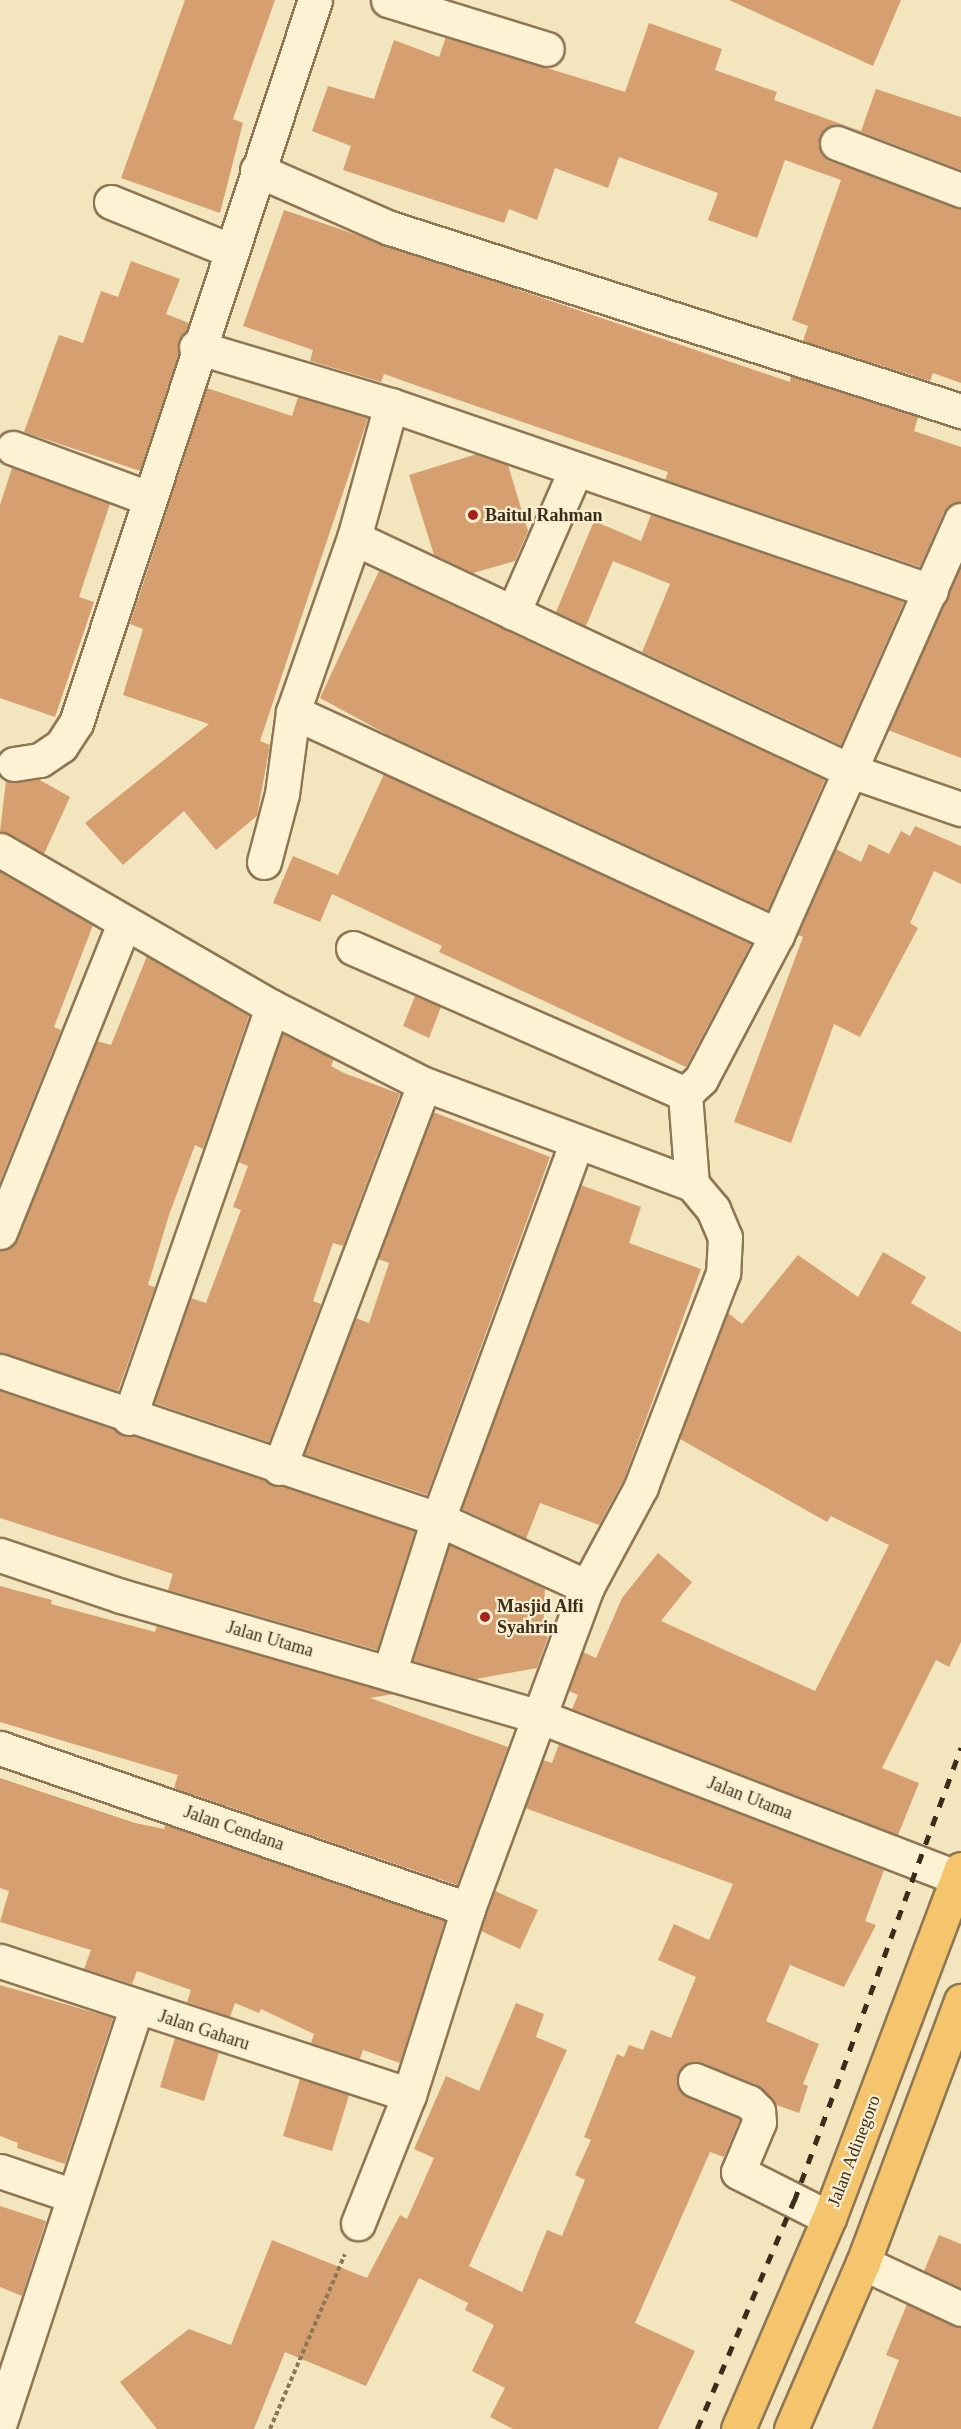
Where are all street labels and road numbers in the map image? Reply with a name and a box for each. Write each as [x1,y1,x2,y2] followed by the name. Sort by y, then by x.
[224,1616,316,1662] street label: Jalan Utama
[704,1772,796,1824] street label: Jalan Utama
[181,1801,287,1855] street label: Jalan Cendana
[156,2005,252,2055] street label: Jalan Gaharu
[823,2092,885,2210] street label: Jalan Adinegoro

